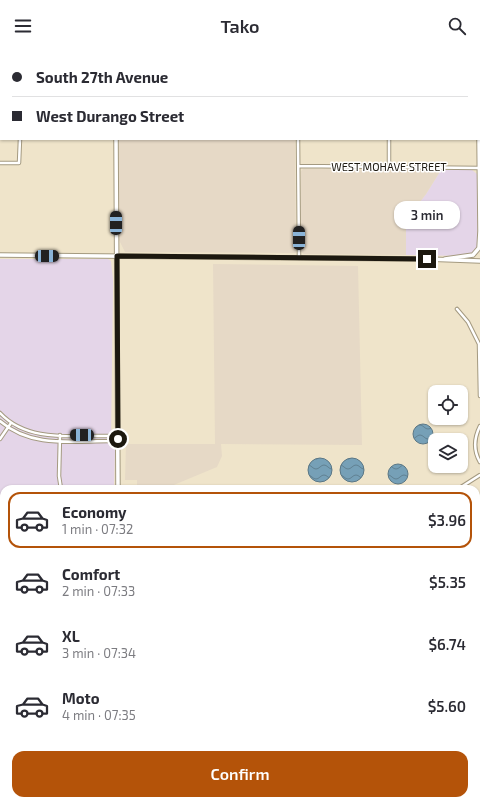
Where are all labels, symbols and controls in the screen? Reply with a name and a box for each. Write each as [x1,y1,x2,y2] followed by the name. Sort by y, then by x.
[12,15,34,37] icon: menu
[221,15,259,37] text: Tako
[446,15,468,37] icon: search
[36,68,168,86] text: South 27th Avenue
[36,107,184,125] text: West Durango Street
[331,160,447,173] street label: WEST MOHAVE STREET
[394,201,460,229] callout: 3 min
[411,207,443,223] text: 3 min
[110,211,122,235] car
[293,226,305,250] car
[35,250,59,262] car
[418,250,436,268] route end
[428,385,468,473] map controls
[428,385,468,425] button: locate
[70,429,94,441] car
[109,430,127,448] route start
[428,433,468,473] button: layers
[14,502,50,538] icon: car
[62,503,127,521] text: Economy
[428,511,466,529] text: $3.96
[62,521,133,537] text: 1 min · 07:32
[14,564,50,600] icon: car
[62,565,120,583] text: Comfort
[429,573,466,591] text: $5.35
[62,583,135,599] text: 2 min · 07:33
[14,626,50,662] icon: car
[62,627,80,645] text: XL
[428,635,466,653] text: $6.74
[62,645,136,661] text: 3 min · 07:34
[14,688,50,724] icon: car
[62,689,100,707] text: Moto
[428,697,466,715] text: $5.60
[62,707,136,723] text: 4 min · 07:35
[12,751,468,797] button: Confirm

